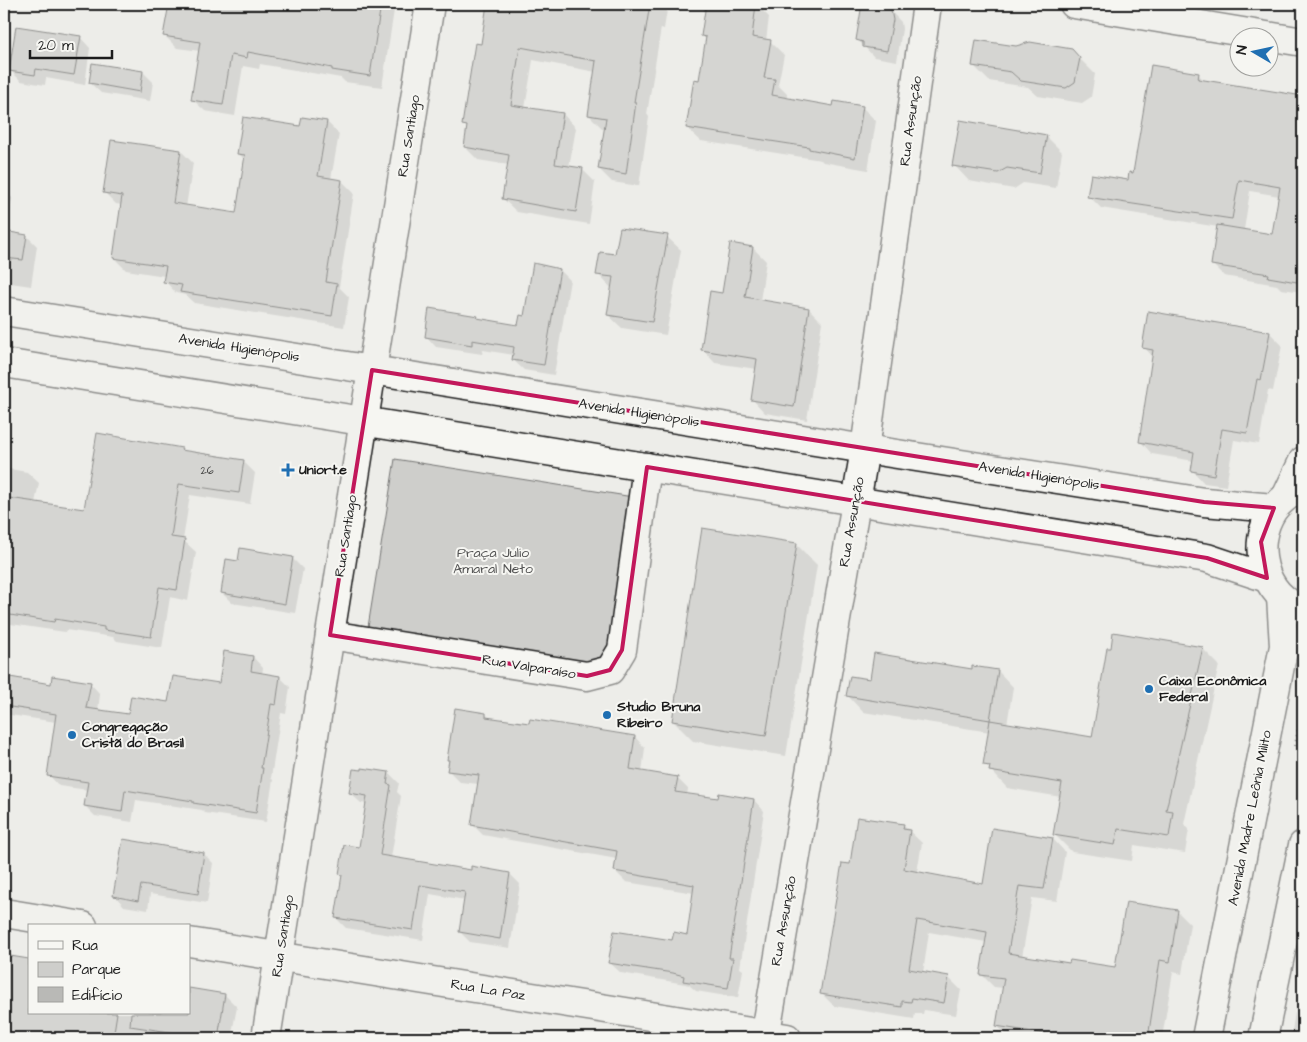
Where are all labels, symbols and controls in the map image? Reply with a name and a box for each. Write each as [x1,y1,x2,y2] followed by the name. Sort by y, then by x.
[30,28,112,60] scale bar
[1230,28,1280,78] north arrow
[38,35,74,56] text: 20 m
[1232,44,1253,56] text: N
[895,75,927,167] street label: Rua Assunção
[393,93,425,179] street label: Rua Santiago
[177,329,301,367] street label: Avenida Higienópolis
[577,394,701,432] street label: Avenida Higienópolis
[977,457,1101,495] street label: Avenida Higienópolis
[299,460,347,480] place label: Uniort.e
[200,463,214,478] house number: 26
[281,463,295,477] marker: Uniort.e
[834,475,870,568] street label: Rua Assunção
[330,493,362,579] street label: Rua Santiago
[453,543,533,579] park label: Praça Julio Amaral Neto
[481,650,577,684] street label: Rua Valparaíso
[1159,671,1267,707] place label: Caixa Econômica Federal
[1143,683,1155,695] marker: Caixa Econômica Federal
[616,697,701,733] place label: Studio Bruna Ribeiro
[601,709,613,721] marker: Studio Bruna Ribeiro
[82,717,185,753] place label: Congregação Cristã do Brasil
[66,729,78,741] marker: Congregação Cristã do Brasil
[1223,729,1277,907] street label: Avenida Madre Leônia Milito
[766,874,802,967] street label: Rua Assunção
[267,893,299,979] street label: Rua Santiago
[28,924,190,1014] legend
[72,935,98,956] text: Rua
[72,959,121,980] text: Parque
[449,974,527,1006] street label: Rua La Paz
[72,985,123,1006] text: Edifício

